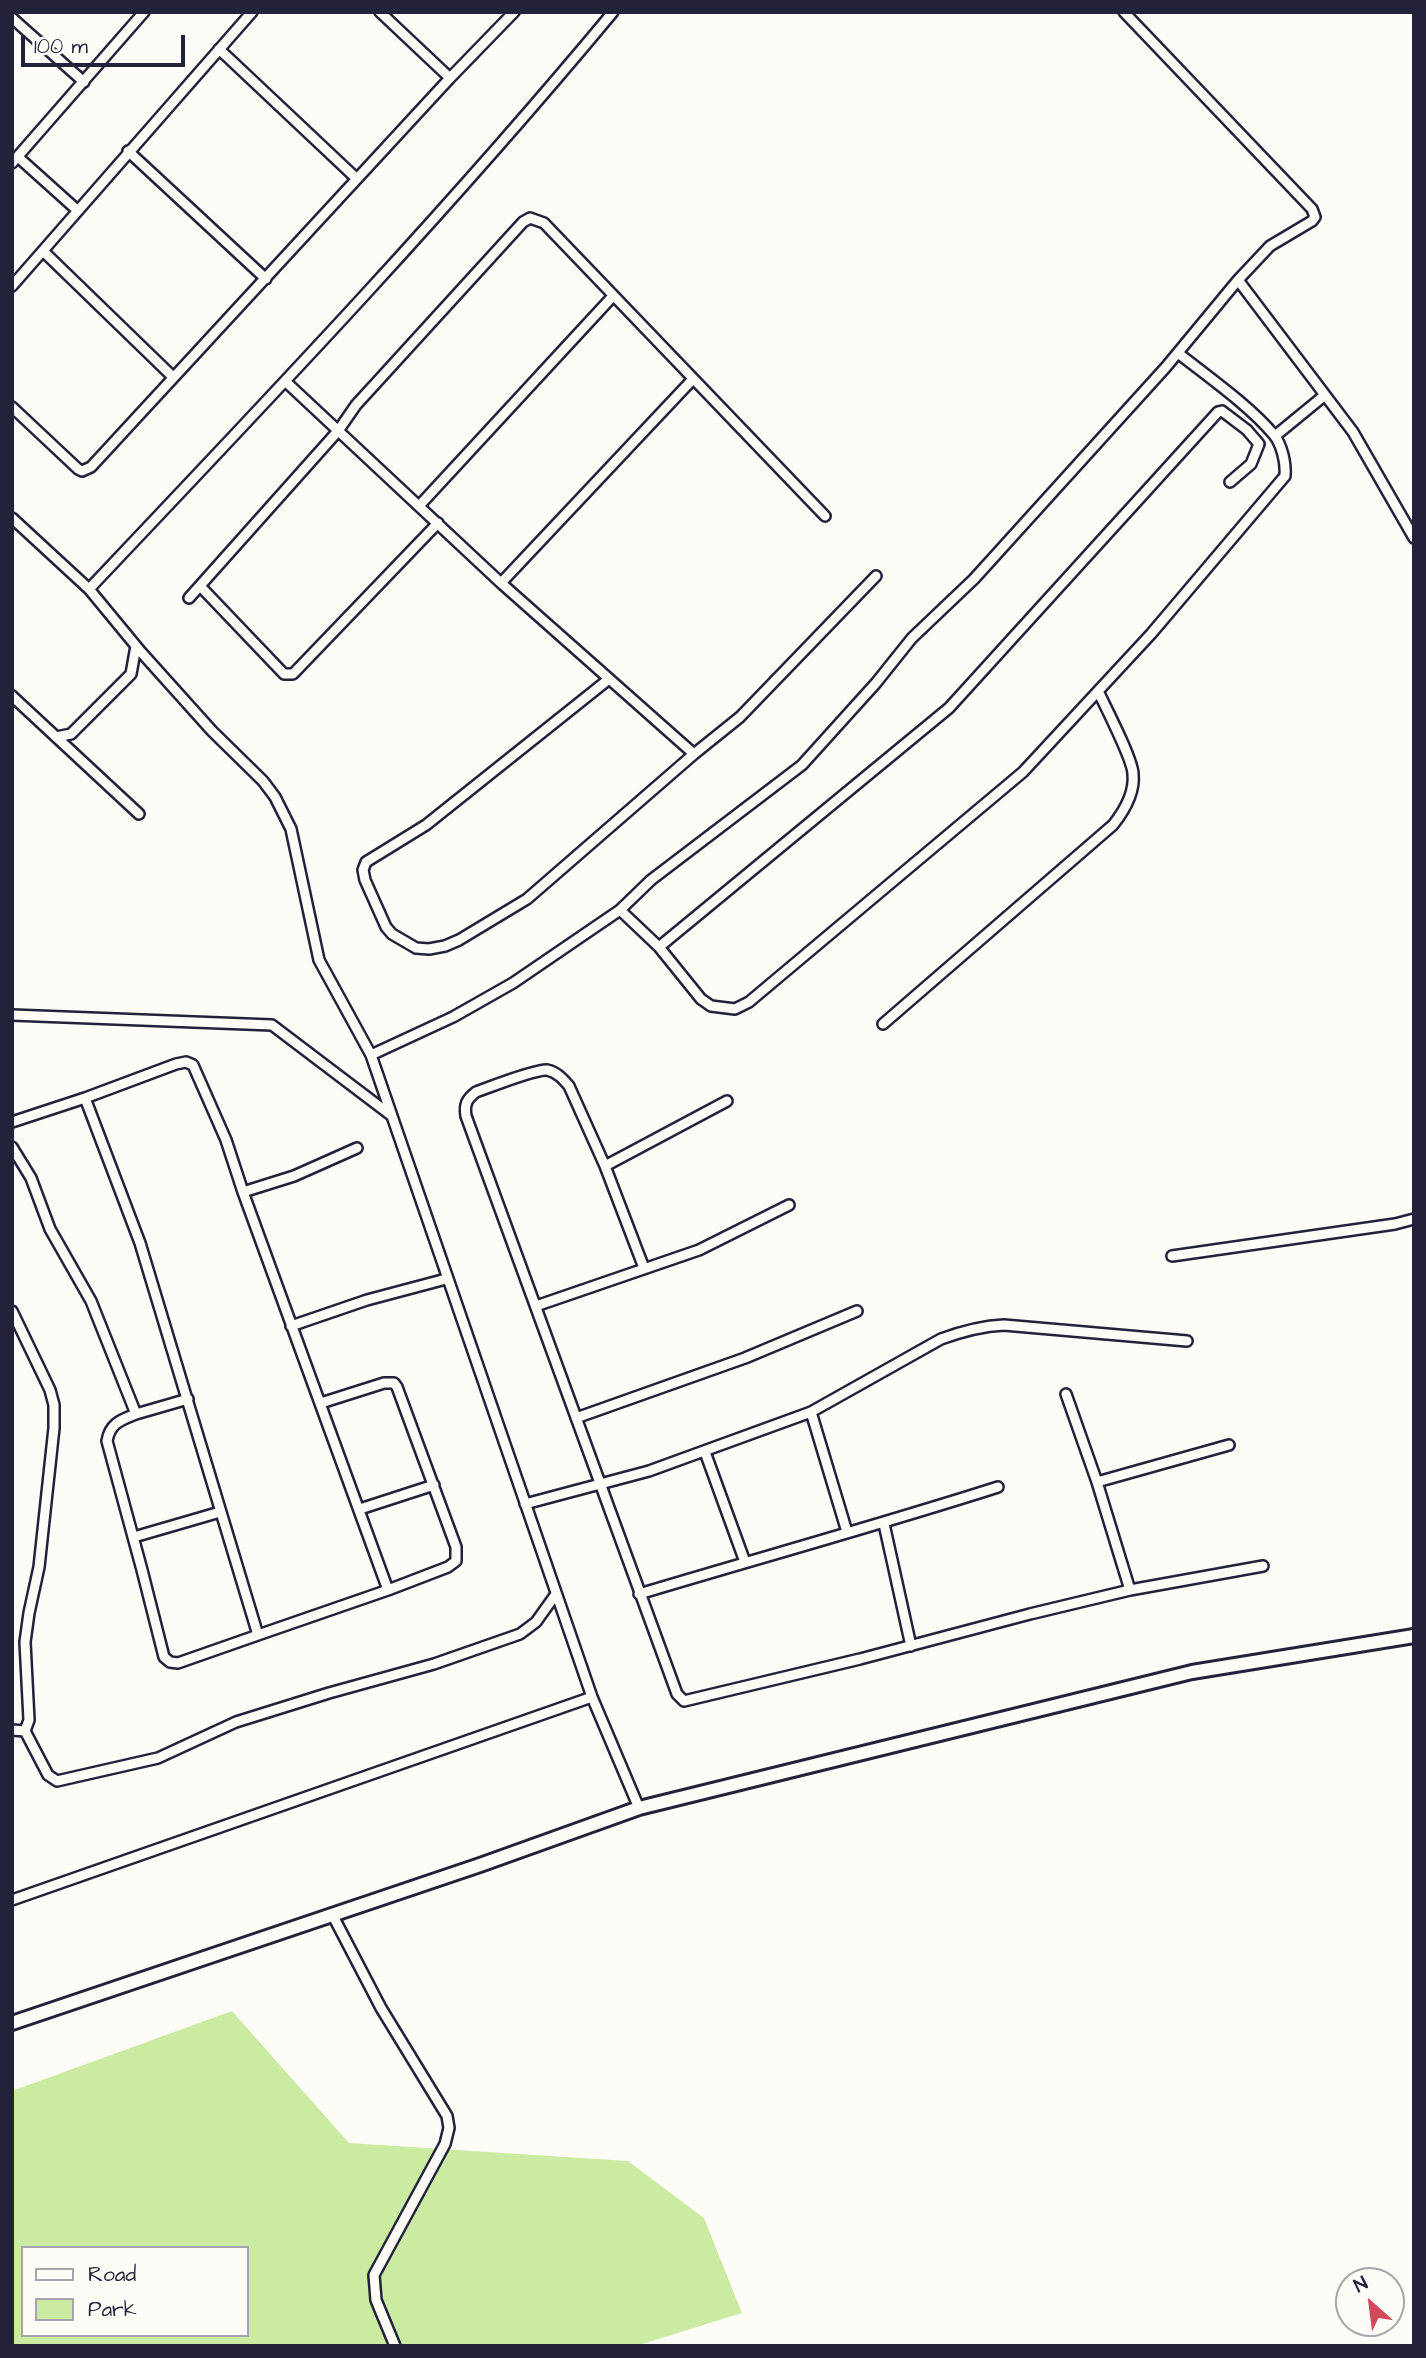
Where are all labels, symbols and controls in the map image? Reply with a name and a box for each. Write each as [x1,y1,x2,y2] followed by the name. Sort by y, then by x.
[24,21,189,65] scale bar
[34,32,88,61] text: 100 m
[21,2246,248,2337] legend
[88,2260,136,2289] text: Road
[1335,2267,1405,2337] north arrow
[1349,2270,1372,2300] text: N
[88,2295,137,2324] text: Park

